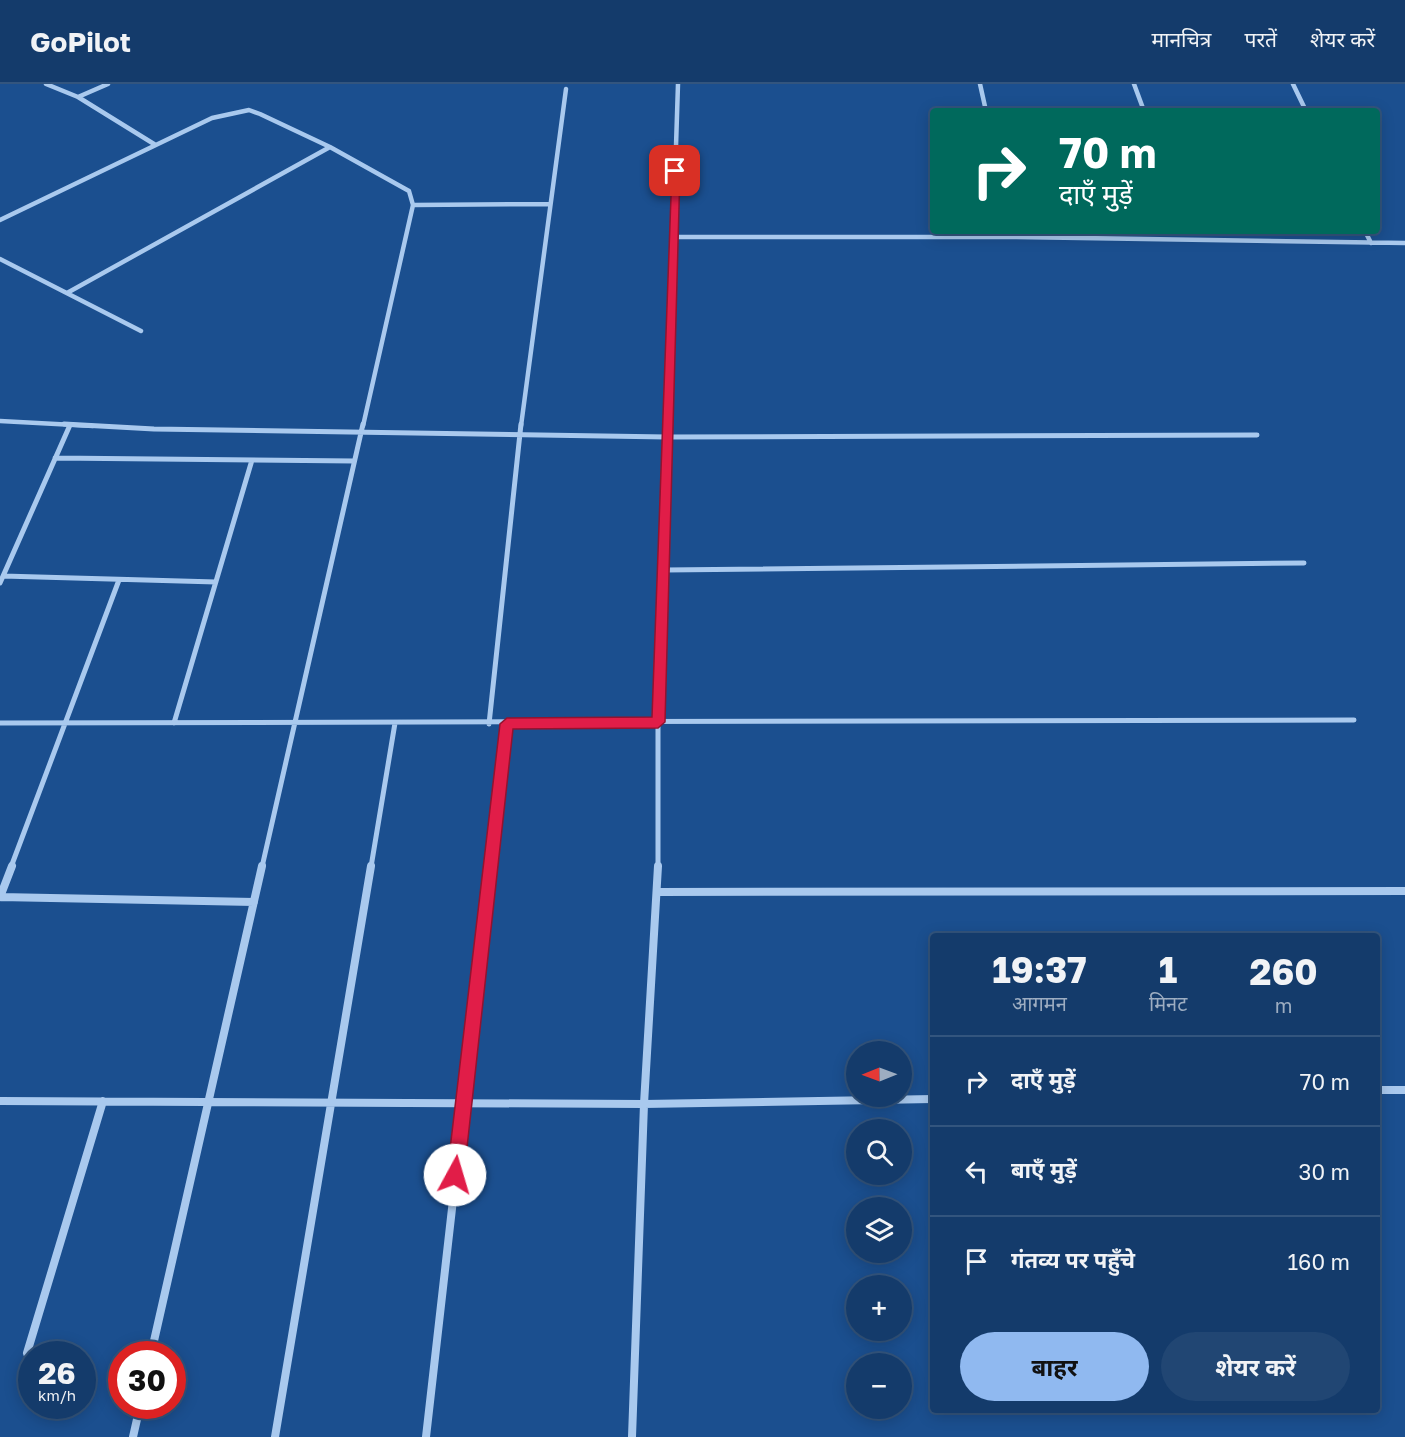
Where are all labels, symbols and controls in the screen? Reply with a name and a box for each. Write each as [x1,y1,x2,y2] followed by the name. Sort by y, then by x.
[30,25,131,58] text: GoPilot
[1151,26,1211,52] text: मानचित्र
[1244,26,1277,52] text: परतें
[1310,26,1375,52] text: शेयर करें
[1059,127,1156,177] text: 70 m
[960,132,1038,210] icon: right
[649,145,700,196] pin
[658,154,691,187] icon: arrive
[1059,178,1133,210] text: दाएँ मुड़ें
[992,948,1087,991] text: 19:37
[1159,948,1177,991] text: 1
[1250,950,1318,993] text: 260
[1012,991,1067,1015] text: आगमन
[1149,991,1187,1015] text: मिनट
[1275,993,1292,1017] text: m
[846,1041,912,1107] north arrow
[846,1041,912,1419] map controls
[960,1065,993,1098] icon: right
[1011,1066,1076,1093] text: दाएँ मुड़ें
[1300,1068,1350,1095] text: 70 m
[846,1119,912,1185] button: search
[423,1143,487,1207] position arrow
[960,1155,993,1188] icon: left
[1011,1156,1077,1183] text: बाएँ मुड़ें
[1299,1158,1350,1185] text: 30 m
[846,1197,912,1263] button: layers
[960,1245,993,1278] icon: arrive
[1011,1246,1135,1273] text: गंतव्य पर पहुँचे
[1287,1248,1350,1275] text: 160 m
[846,1275,912,1341] button: +
[960,1332,1149,1401] button: बाहर
[1161,1332,1350,1401] button: शेयर करें
[108,1341,186,1419] speed limit sign: 30
[846,1353,912,1419] button: −
[38,1355,76,1391] text: 26
[38,1386,76,1404] text: km/h

